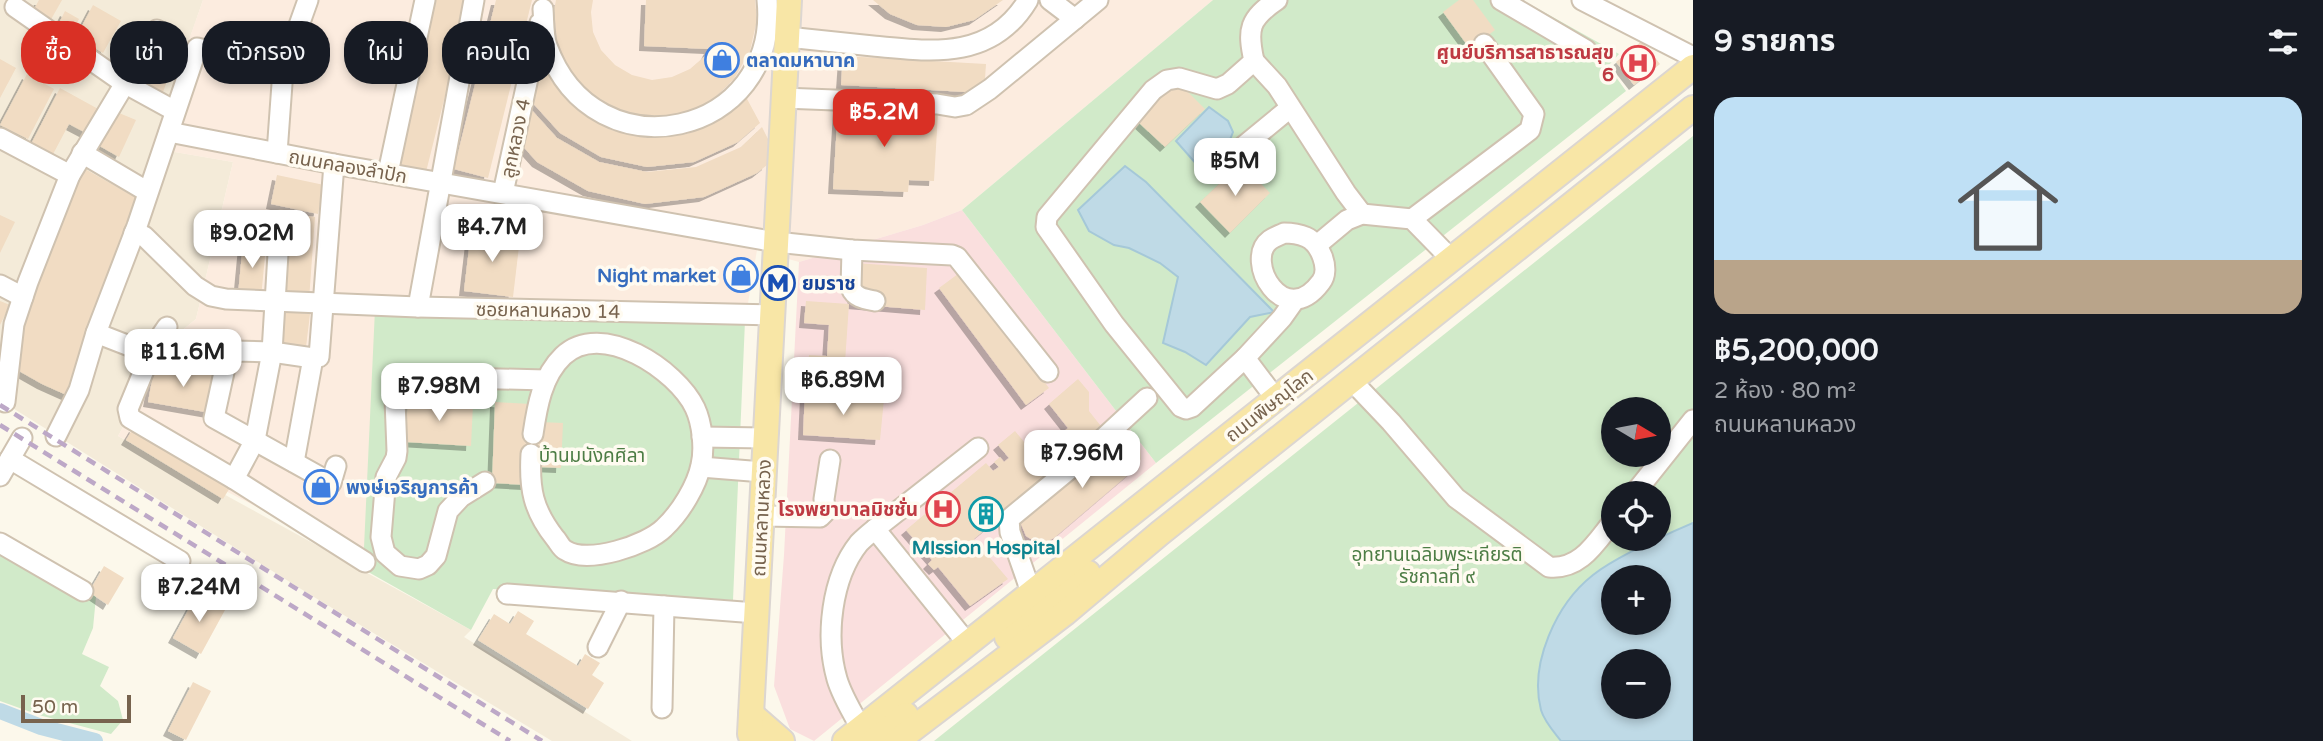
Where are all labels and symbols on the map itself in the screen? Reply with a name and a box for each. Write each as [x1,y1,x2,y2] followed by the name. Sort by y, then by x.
[703,41,741,79] shop icon: ตลาดมหานาค
[1437,42,1614,86] place label: ศูนย์บริการสาธารณสุข 6
[1619,44,1657,82] hospital icon: ศูนย์บริการสาธารณสุข 6
[746,50,855,72] place label: ตลาดมหานาค
[835,90,933,149] pin: ฿5.2M
[497,96,536,180] street label: ลูกหลวง 4
[1201,138,1269,198] pin: ฿5M
[287,146,409,188] street label: ถนนคลองลำปัก
[443,204,541,264] pin: ฿4.7M
[195,210,309,270] pin: ฿9.02M
[722,256,760,294] shop icon: Night market
[759,264,797,302] metro station icon: ยมราช
[597,265,717,288] place label: Night market
[802,273,856,295] place label: ยมราช
[476,299,620,323] street label: ซอยหลานหลวง 14
[126,330,240,389] pin: ฿11.6M
[786,358,900,417] pin: ฿6.89M
[382,364,496,423] pin: ฿7.98M
[1221,365,1318,447] street label: ถนนพิษณุโลก
[1601,397,1671,467] north arrow
[1025,430,1139,490] pin: ฿7.96M
[539,444,645,467] park label: บ้านมนังคศิลา
[748,459,776,577] street label: ถนนหลานหลวง
[302,468,340,506] shop icon: พงษ์เจริญการค้า
[346,477,479,499] place label: พงษ์เจริญการค้า
[924,490,962,528] hospital icon: โรงพยาบาลมิชชั่น
[967,495,1005,533] building icon: MIssion Hospital
[778,497,918,521] place label: โรงพยาบาลมิชชั่น
[912,537,1060,560] place label: MIssion Hospital
[1351,544,1523,588] park label: อุทยานเฉลิมพระเกียรติ รัชกาลที่ ๙
[142,564,256,624] pin: ฿7.24M
[21,692,131,724] scale bar

